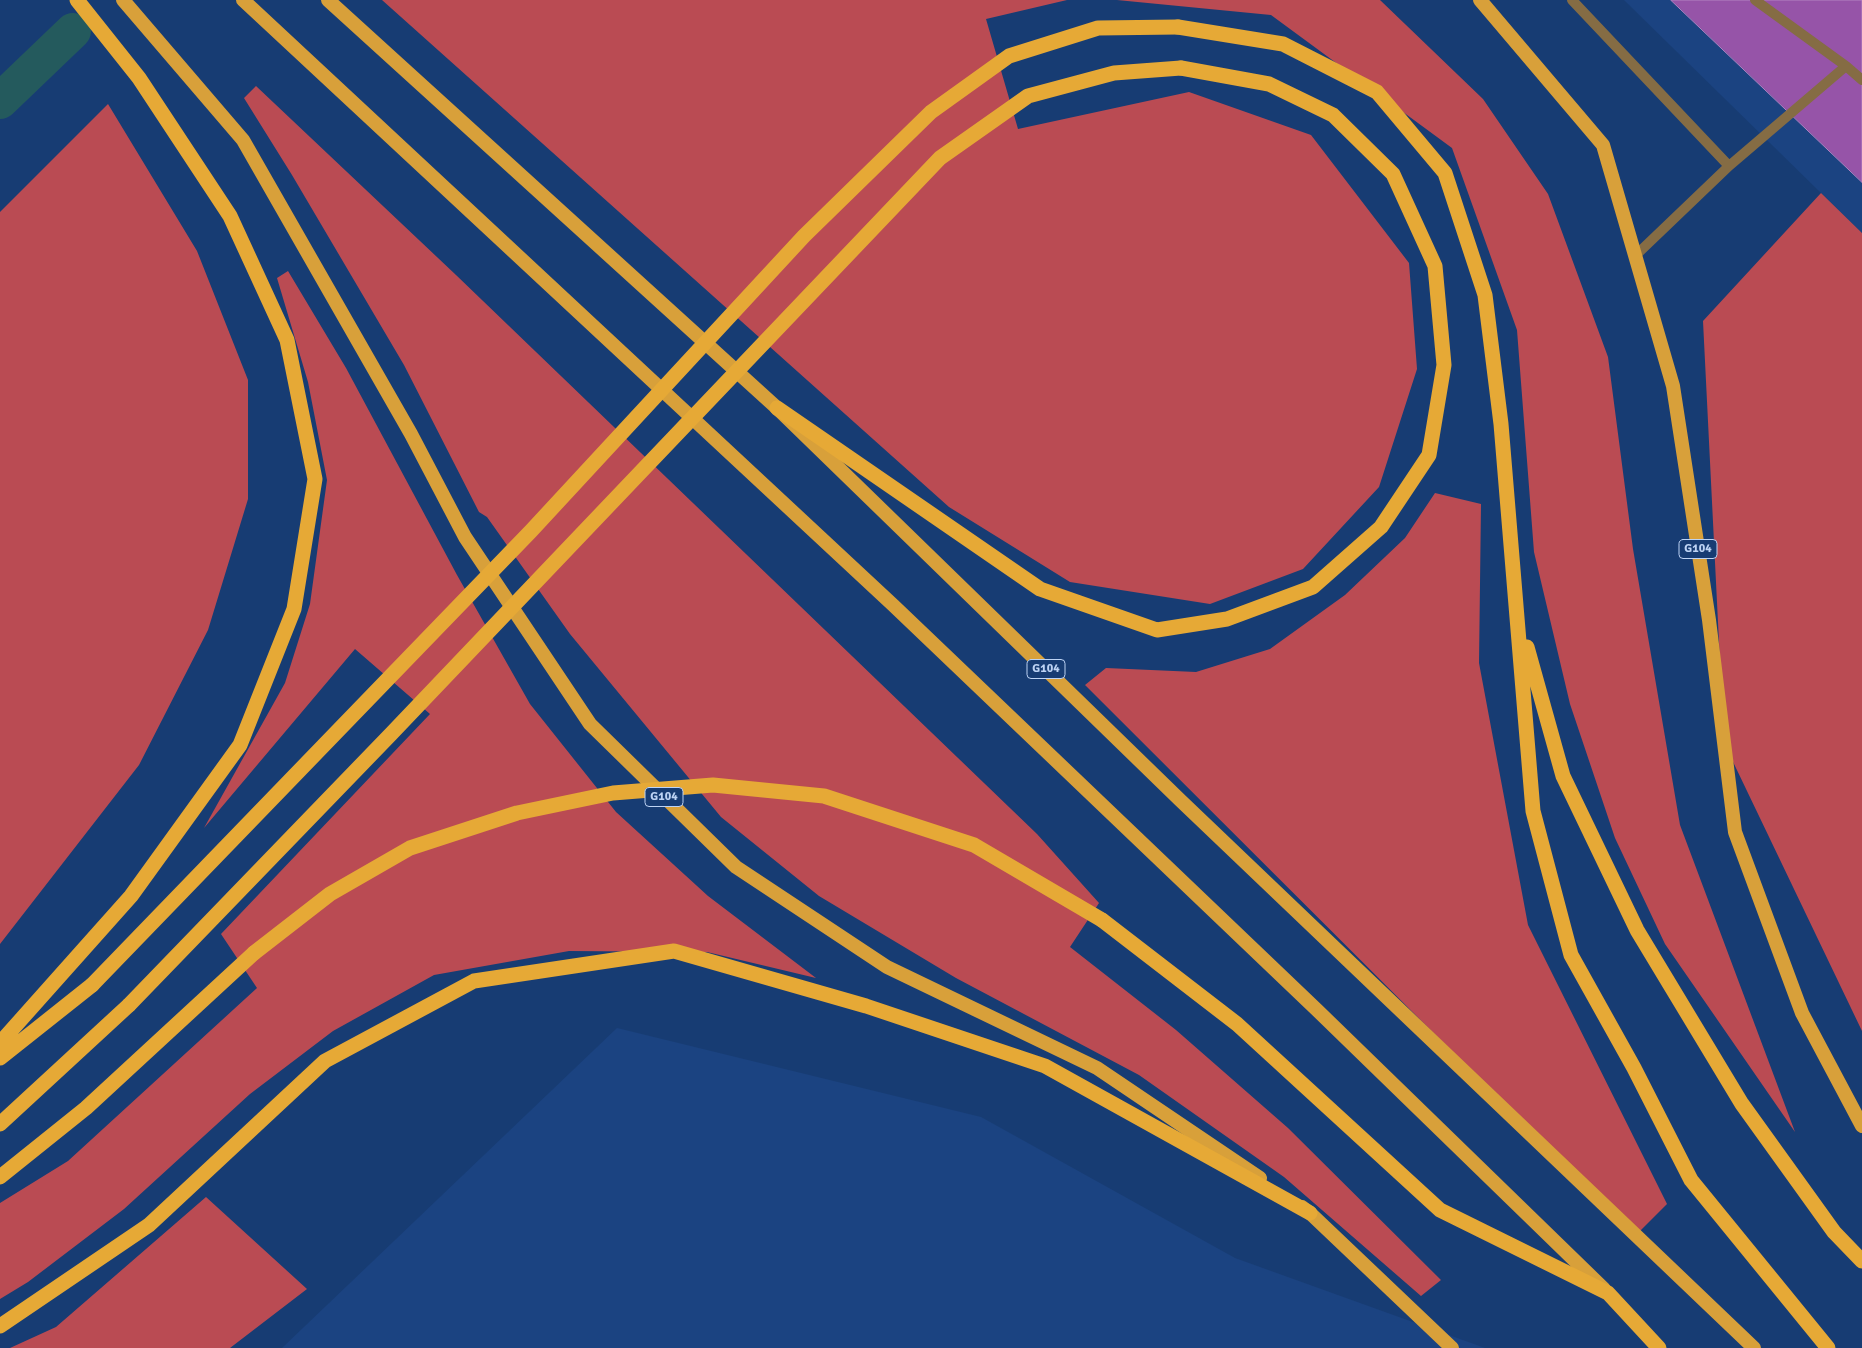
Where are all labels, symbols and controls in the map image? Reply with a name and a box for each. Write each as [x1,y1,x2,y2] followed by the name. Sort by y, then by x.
[1679,540,1717,558] road number: G104
[1027,660,1065,679] road number: G104
[645,788,683,806] road number: G104

